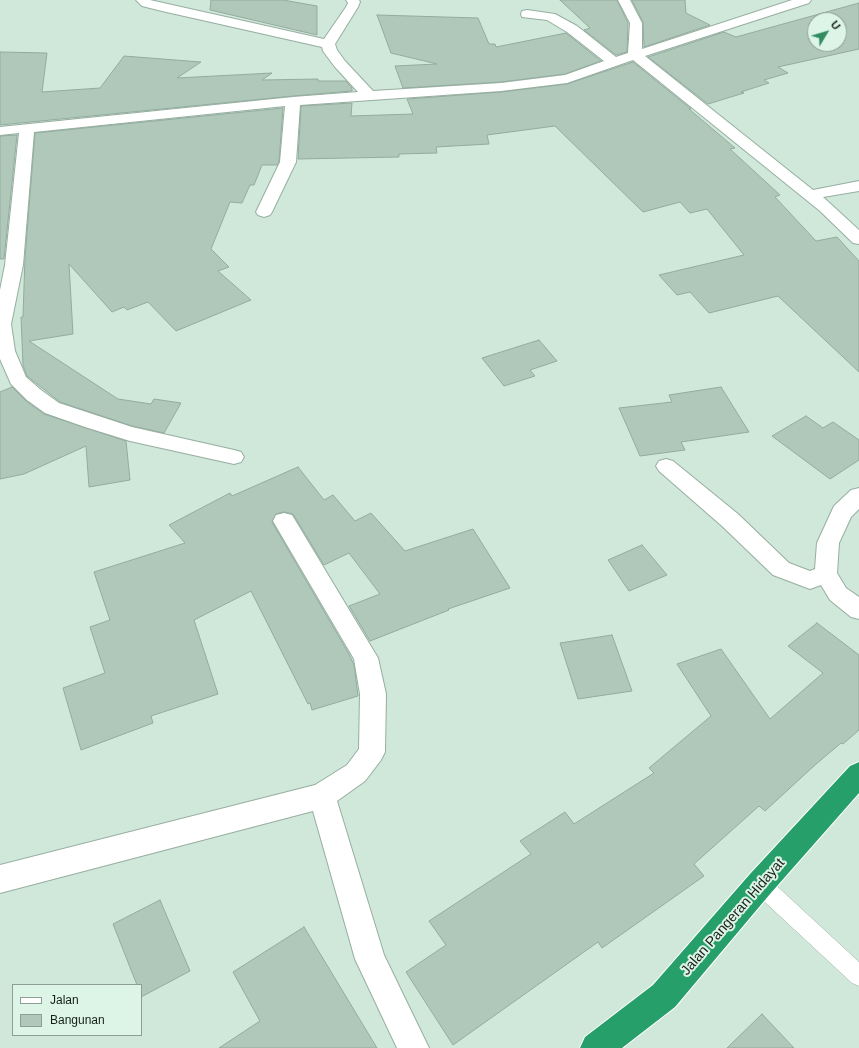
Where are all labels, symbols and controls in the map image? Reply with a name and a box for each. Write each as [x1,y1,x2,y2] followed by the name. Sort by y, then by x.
[807,12,847,52] north arrow
[828,18,843,32] text: U
[678,855,788,979] street label: Jalan Pangeran Hidayat
[12,984,142,1036] legend
[50,993,79,1007] text: Jalan
[50,1013,105,1027] text: Bangunan

